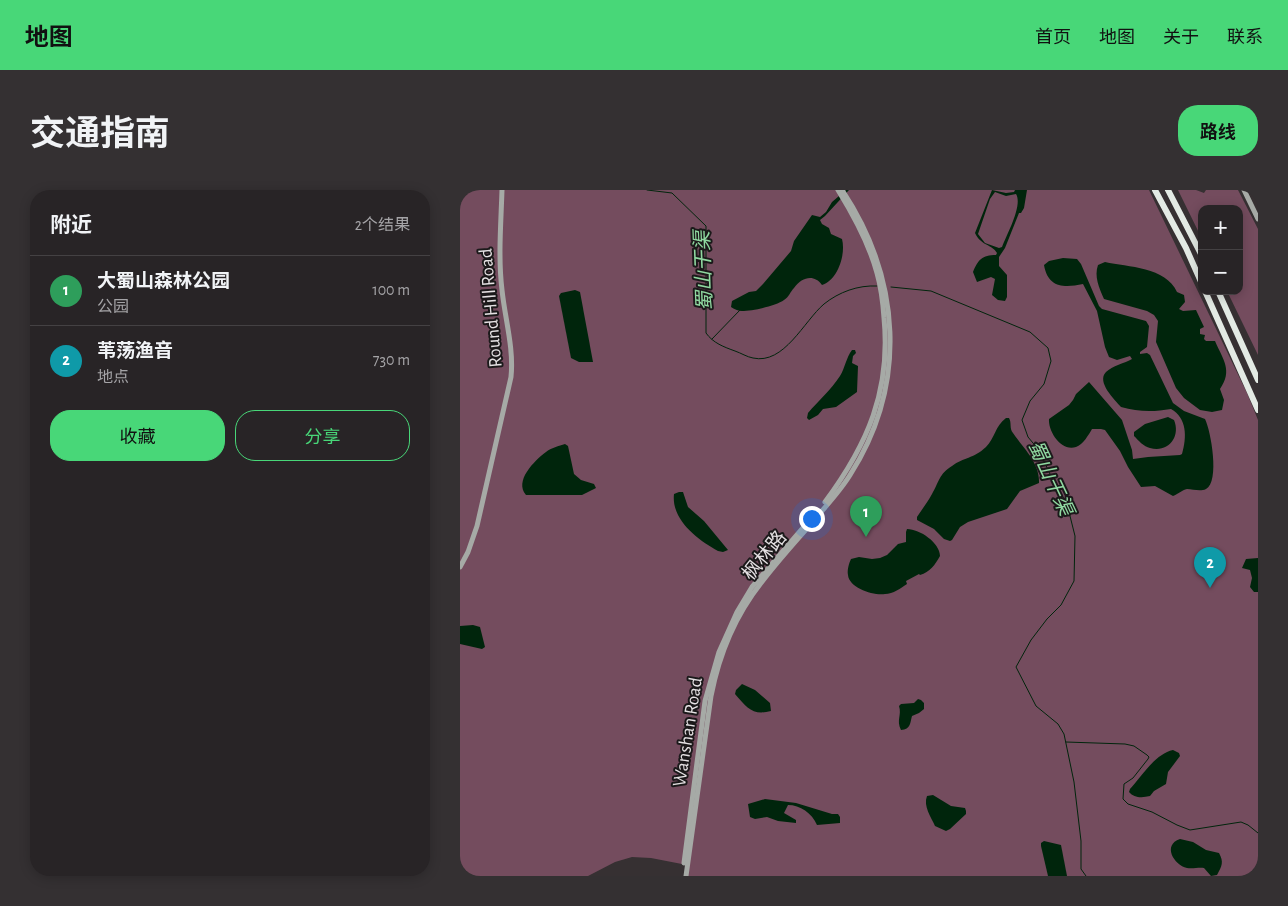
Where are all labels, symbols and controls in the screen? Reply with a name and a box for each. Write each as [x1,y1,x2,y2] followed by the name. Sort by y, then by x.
[25,26,73,50] text: 地图
[1035,29,1071,47] text: 首页
[1099,29,1135,47] text: 地图
[1163,29,1199,47] text: 关于
[1227,29,1263,47] text: 联系
[1178,105,1258,156] button: 路线
[30,117,170,152] text: 交通指南
[1198,205,1243,295] map controls
[1198,205,1243,250] button: +
[50,215,92,236] text: 附近
[355,217,410,233] text: 2个结果
[692,228,715,311] water label: 蜀山干渠
[476,248,506,368] street label: Round Hill Road
[1198,250,1243,295] button: −
[97,272,230,291] text: 大蜀山森林公园
[63,282,69,298] text: 1
[372,282,410,298] text: 100 m
[97,299,129,315] text: 公园
[97,342,173,361] text: 苇荡渔音
[62,352,70,368] text: 2
[373,352,410,368] text: 730 m
[97,369,129,385] text: 地点
[50,410,225,461] button: 收藏
[235,410,410,461] button: 分享
[1024,437,1078,521] water label: 蜀山干渠
[850,496,882,537] pin: 1
[799,506,825,532] your location
[738,527,790,584] street label: 枫林路
[1194,547,1226,588] pin: 2
[670,676,706,788] street label: Wanshan Road

